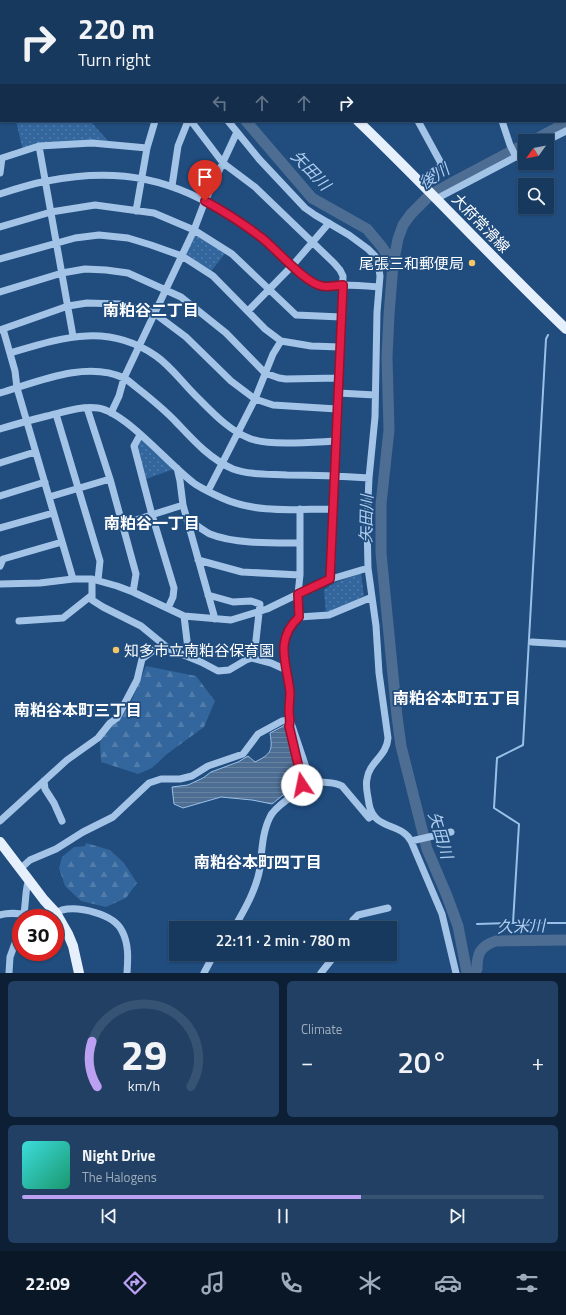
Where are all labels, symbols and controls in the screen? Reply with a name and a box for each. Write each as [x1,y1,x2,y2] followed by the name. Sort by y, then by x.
[78,7,155,50] text: 220 m
[12,16,64,68] icon: right
[78,46,151,73] text: Turn right
[209,92,231,114] icon: left
[251,92,273,114] icon: ahead
[293,92,315,114] icon: ahead
[335,92,357,114] icon: right
[518,134,554,170] north arrow
[518,134,554,214] map controls
[286,144,338,197] water label: 矢田川
[414,156,456,195] water label: 後川
[188,160,222,201] pin
[194,166,216,188] icon: arrive
[518,178,554,214] button: search
[447,188,515,258] street label: 大府常滑線
[359,252,464,275] place label: 尾張三和郵便局
[467,258,477,268] marker: 尾張三和郵便局
[103,298,199,322] district label: 南粕谷二丁目
[354,493,378,543] water label: 矢田川
[104,511,200,535] district label: 南粕谷一丁目
[124,639,274,662] place label: 知多市立南粕谷保育園
[111,645,121,655] marker: 知多市立南粕谷保育園
[393,686,521,710] district label: 南粕谷本町五丁目
[14,698,142,722] district label: 南粕谷本町三丁目
[281,764,323,806] position arrow
[423,809,460,863] water label: 矢田川
[194,850,322,874] district label: 南粕谷本町四丁目
[12,909,64,961] speed limit sign: 30
[497,913,547,939] water label: 久米川
[216,929,350,952] text: 22:11 · 2 min · 780 m
[301,1019,342,1039] text: Climate
[120,1023,167,1086] text: 29
[397,1039,448,1085] text: 20°
[301,1045,313,1079] text: −
[532,1045,544,1079] text: +
[127,1075,160,1097] text: km/h
[82,1144,155,1167] text: Night Drive
[82,1167,157,1187] text: The Halogens
[98,1205,120,1227] icon: previous
[272,1205,294,1227] icon: pause
[446,1205,468,1227] icon: next
[121,1269,149,1297] icon: directions
[199,1269,227,1297] icon: music
[277,1269,305,1297] icon: phone
[356,1269,384,1297] icon: climate
[434,1269,462,1297] icon: car
[513,1269,541,1297] icon: filters
[25,1270,70,1297] text: 22:09

